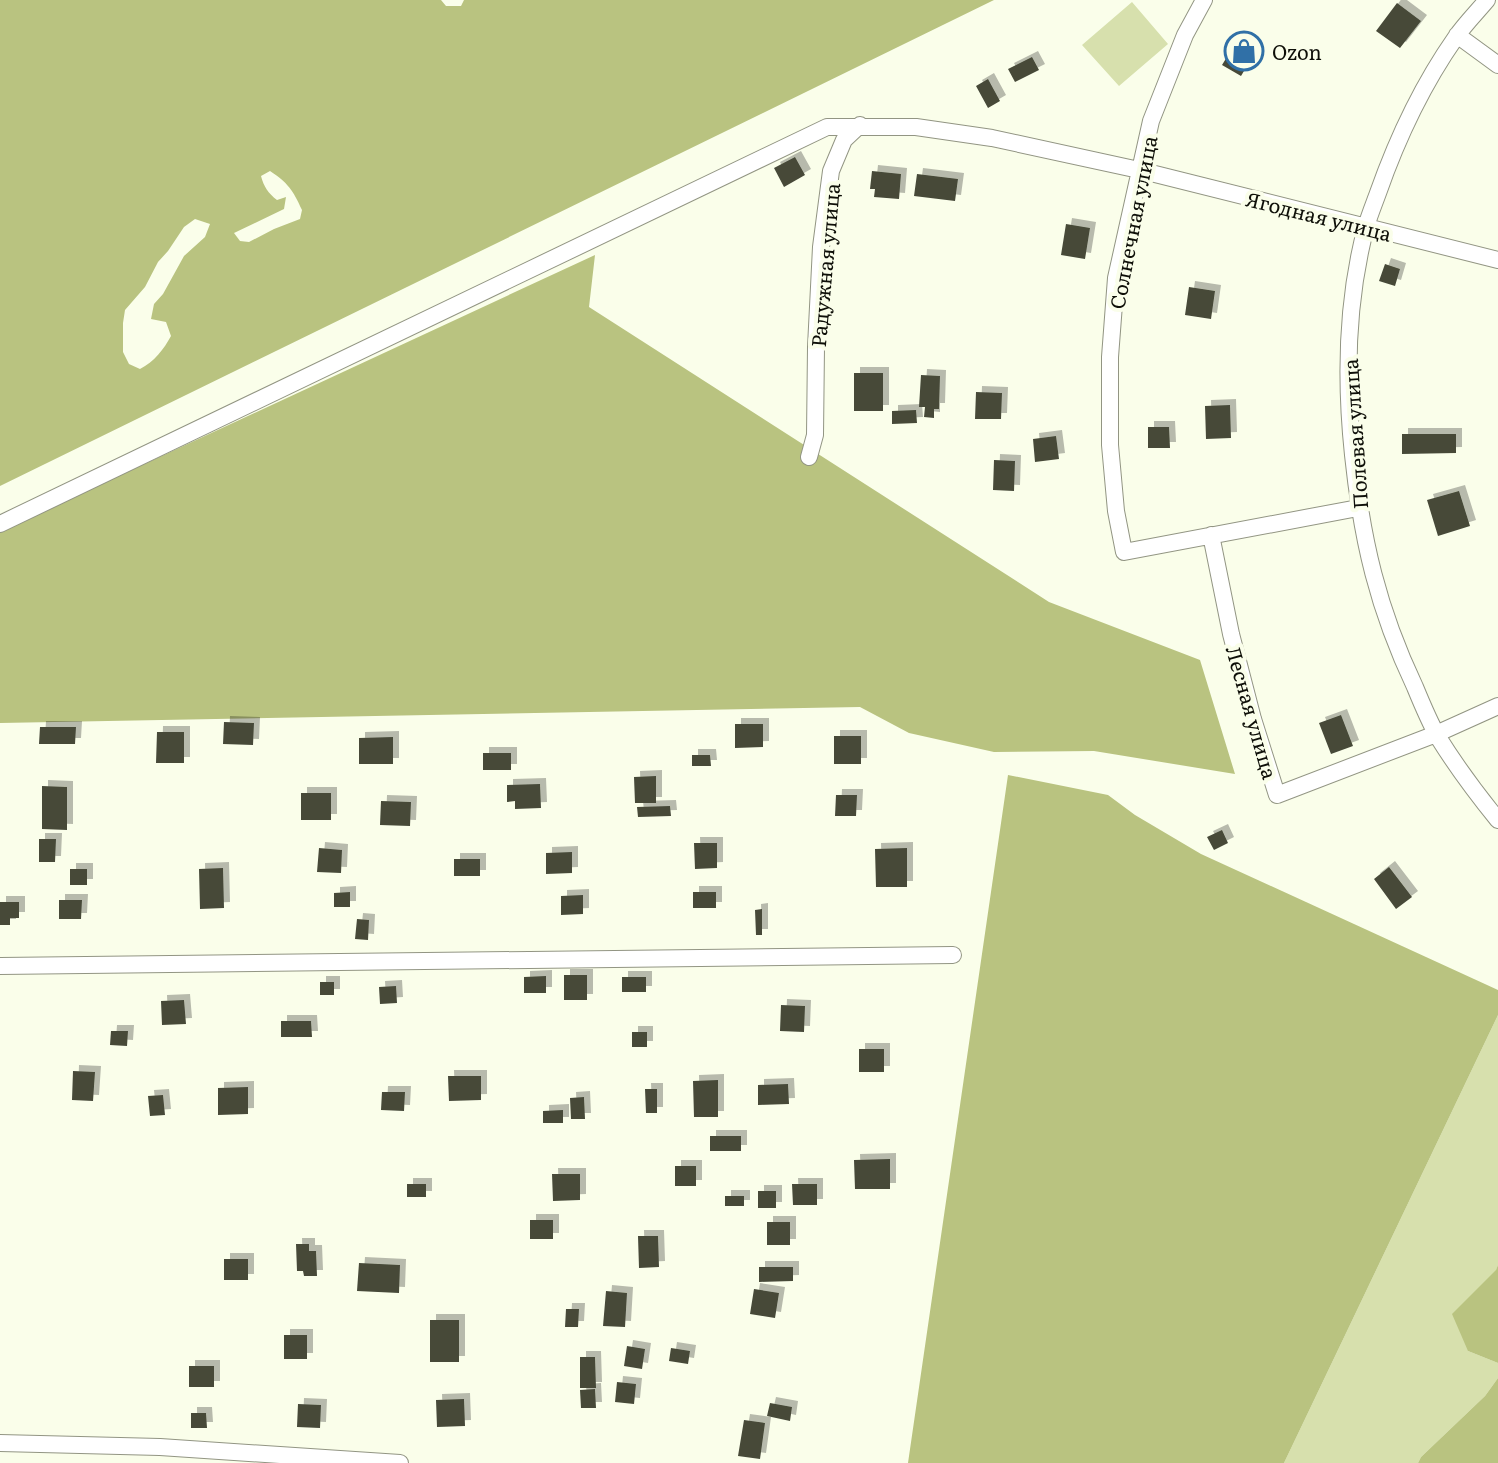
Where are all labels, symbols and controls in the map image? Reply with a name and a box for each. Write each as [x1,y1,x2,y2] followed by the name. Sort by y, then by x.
[1223,30,1265,72] shop icon: Ozon
[1272,36,1322,66] place label: Ozon
[1100,133,1164,311] street label: Солнечная улица
[802,181,846,348] street label: Радужная улица
[1243,182,1395,248] street label: Ягодная улица
[1334,358,1374,510] street label: Полевая улица
[1220,642,1286,782] street label: Лесная улица

